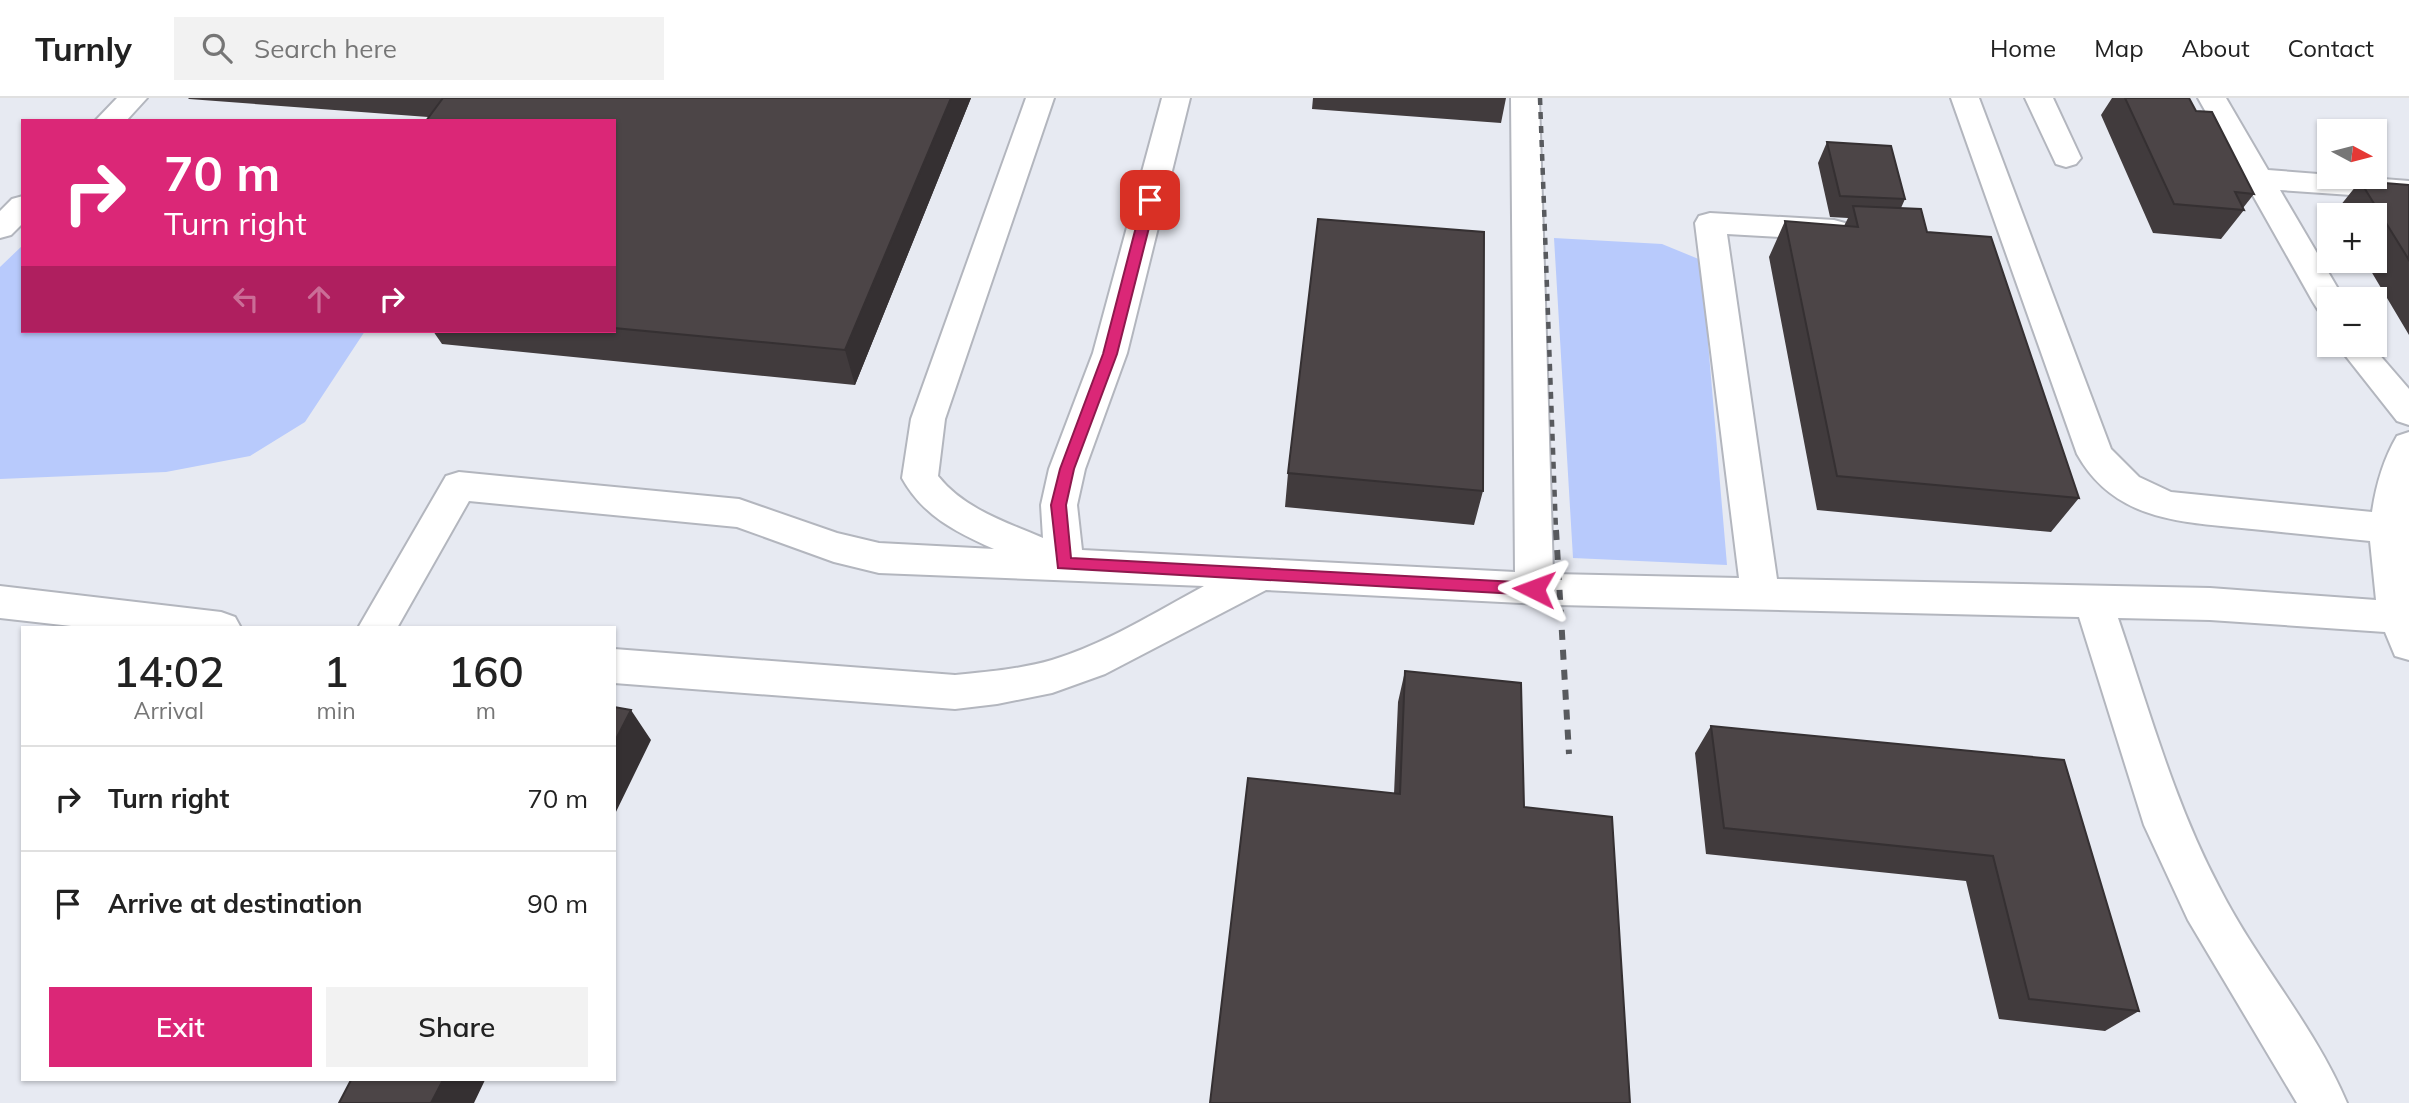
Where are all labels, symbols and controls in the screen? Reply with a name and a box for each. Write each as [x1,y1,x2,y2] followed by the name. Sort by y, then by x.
[174,17,664,80] search box
[35,28,132,69] text: Turnly
[198,29,236,67] icon: search
[254,32,397,65] text: Search here
[1990,33,2056,63] text: Home
[2094,33,2144,63] text: Map
[2182,33,2250,63] text: About
[2288,33,2374,63] text: Contact
[2317,119,2387,189] north arrow
[2317,119,2387,357] map controls
[164,142,280,203] text: 70 m
[49,147,140,238] icon: right
[1120,170,1180,230] pin
[1131,181,1169,219] icon: arrive
[164,203,307,243] text: Turn right
[2317,203,2387,273] button: +
[227,280,265,318] icon: left
[300,280,338,318] icon: ahead
[373,280,411,318] icon: right
[2317,287,2387,357] button: −
[1497,552,1571,626] position arrow
[113,645,224,698] text: 14:02
[323,645,349,698] text: 1
[448,645,524,698] text: 160
[134,696,204,725] text: Arrival
[316,696,356,725] text: min
[476,696,496,725] text: m
[49,780,87,818] icon: right
[108,782,229,815] text: Turn right
[527,782,588,815] text: 70 m
[49,885,87,923] icon: arrive
[108,887,363,920] text: Arrive at destination
[527,887,588,920] text: 90 m
[49,987,312,1067] button: Exit
[326,987,588,1067] button: Share

